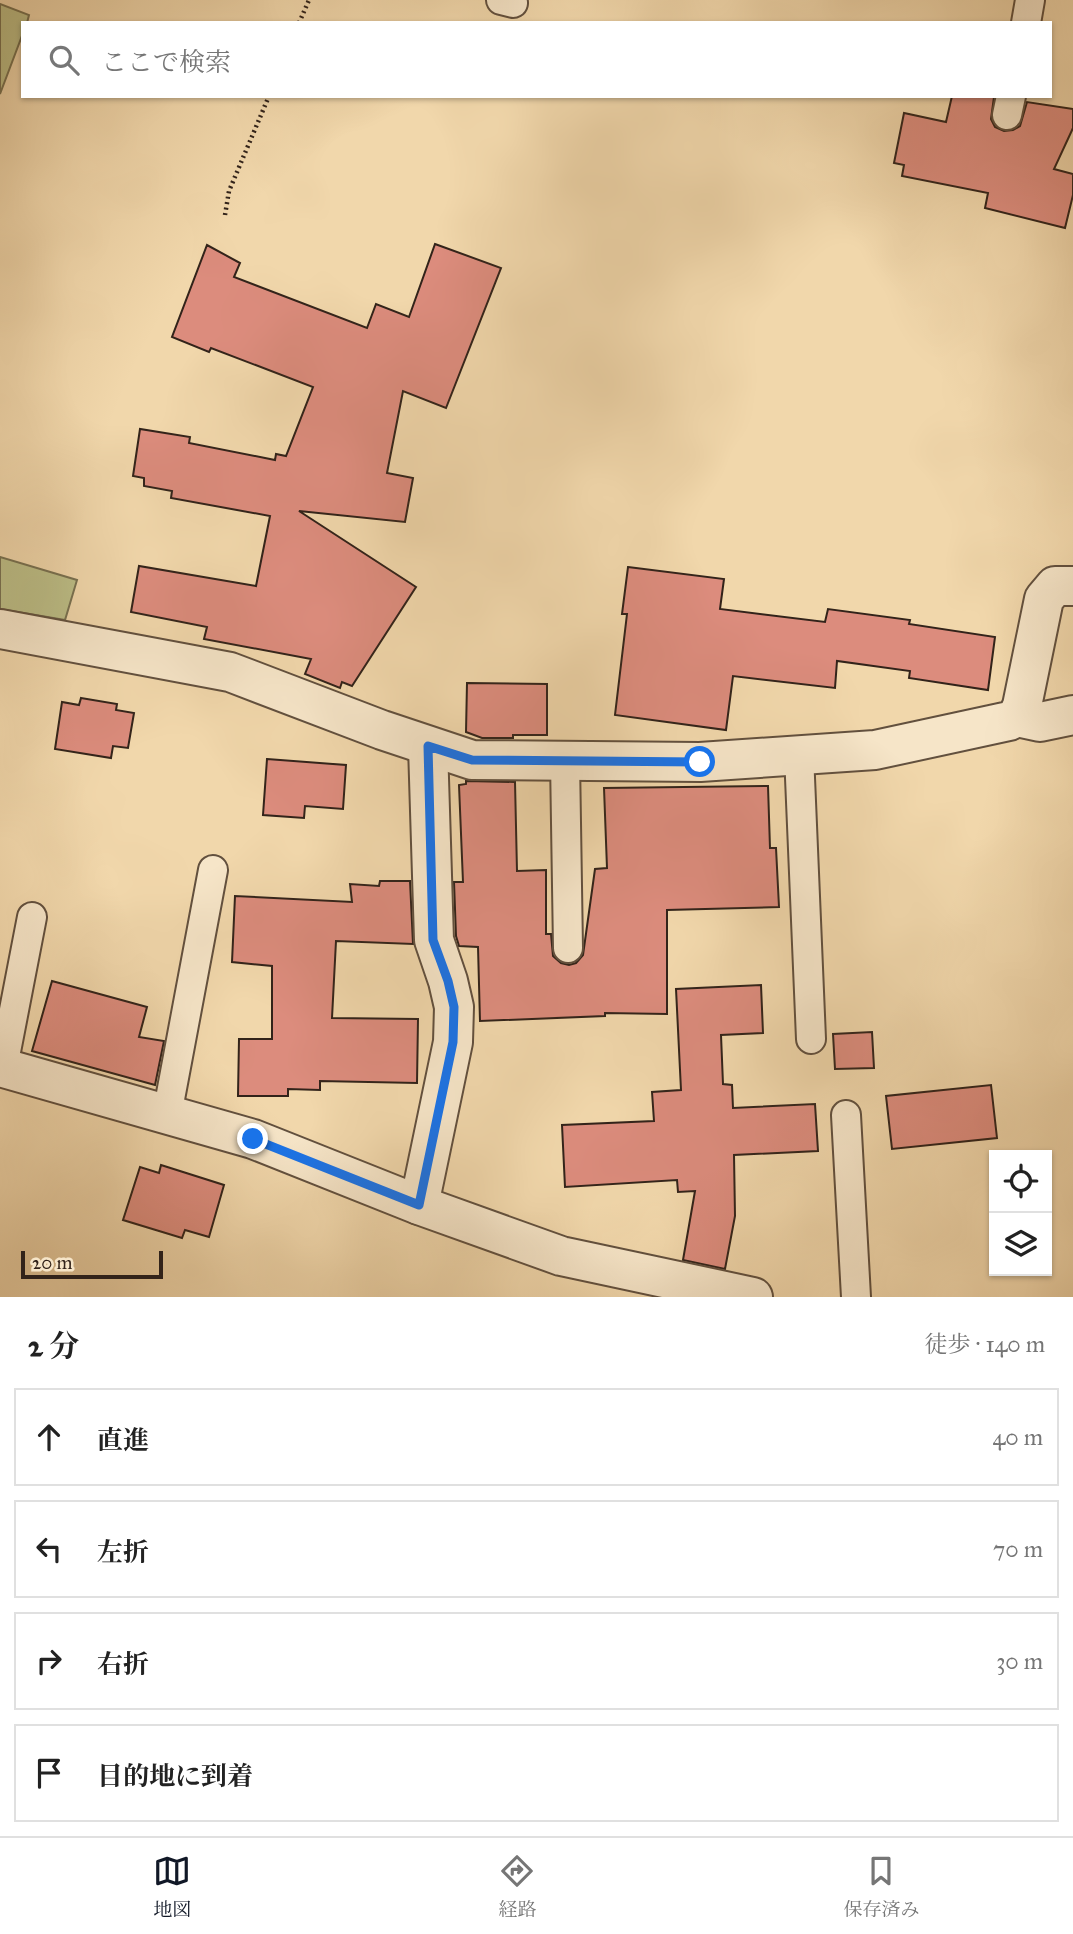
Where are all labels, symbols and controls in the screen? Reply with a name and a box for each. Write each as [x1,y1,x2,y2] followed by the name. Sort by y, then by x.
[21,21,1052,98] search box
[45,41,83,79] icon: search
[101,46,231,78] text: ここで検索
[684,746,715,777] route start
[237,1123,268,1154] route end
[989,1150,1052,1276] map controls
[989,1150,1052,1213] button: locate
[989,1213,1052,1276] button: layers
[21,1248,163,1280] scale bar
[32,1251,73,1274] text: 20 m
[28,1328,79,1364] text: 2 分
[925,1330,1045,1358] text: 徒歩 · 140 m
[30,1418,68,1456] icon: ahead
[993,1423,1043,1451] text: 40 m
[97,1424,149,1456] text: 直進
[30,1530,68,1568] icon: left
[993,1535,1043,1563] text: 70 m
[97,1536,149,1568] text: 左折
[30,1642,68,1680] icon: right
[996,1647,1043,1675] text: 30 m
[97,1648,149,1680] text: 右折
[30,1754,68,1792] icon: arrive
[97,1760,253,1792] text: 目的地に到着
[153,1852,192,1921] tab: 地図
[498,1852,537,1921] tab: 経路
[843,1852,920,1921] tab: 保存済み

